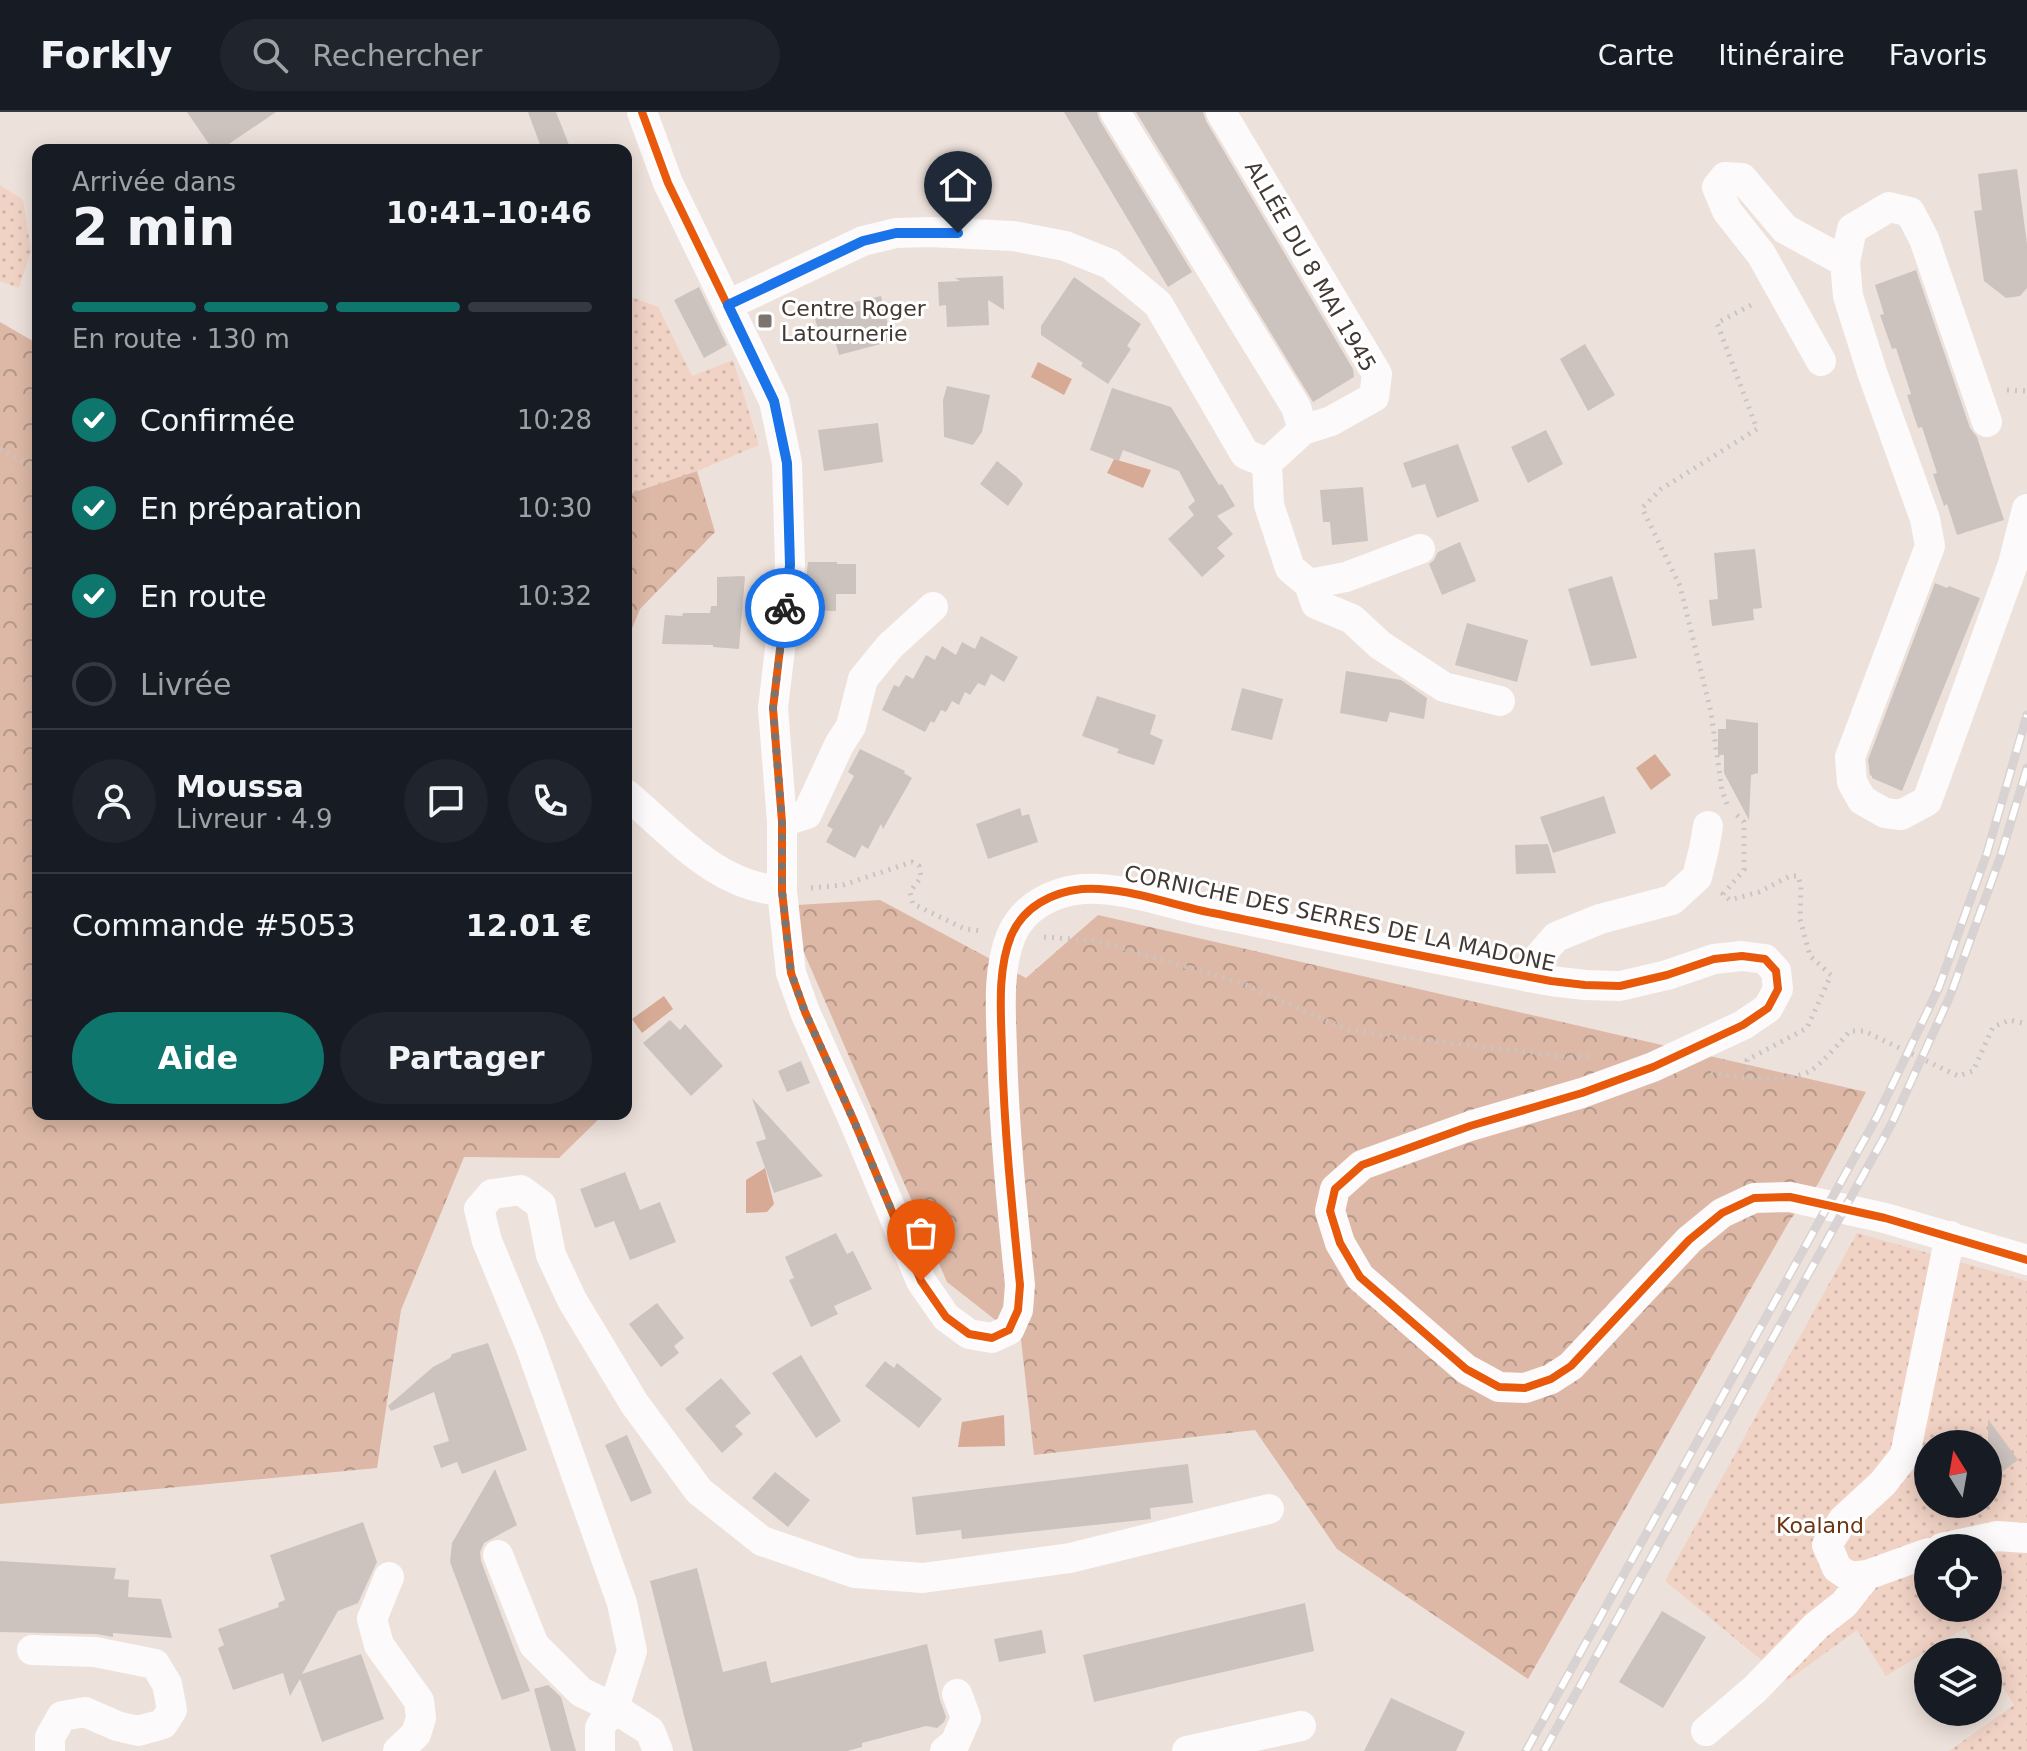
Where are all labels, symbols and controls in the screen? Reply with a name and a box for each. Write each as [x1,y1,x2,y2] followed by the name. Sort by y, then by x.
[220,19,780,91] search box
[40,33,172,77] text: Forkly
[248,33,292,77] icon: search
[312,38,482,73] text: Rechercher
[1598,39,1674,72] text: Carte
[1718,39,1845,72] text: Itinéraire
[1889,39,1987,72] text: Favoris
[924,151,992,233] pin
[1240,157,1381,376] street label: ALLÉE DU 8 MAI 1945
[936,163,980,207] icon: home
[72,167,236,197] text: Arrivée dans
[386,195,592,230] text: 10:41–10:46
[72,197,235,257] text: 2 min
[781,296,927,346] place label: Centre Roger Latournerie
[756,312,774,330] marker: Centre Roger Latournerie
[72,324,290,354] text: En route · 130 m
[72,398,116,442] icon: check
[140,403,295,438] text: Confirmée
[517,405,592,435] text: 10:28
[72,486,116,530] icon: check
[140,491,362,526] text: En préparation
[517,493,592,523] text: 10:30
[745,568,825,648] courier
[72,574,116,618] icon: check
[140,579,267,614] text: En route
[517,581,592,611] text: 10:32
[763,586,807,630] icon: bike
[140,667,231,702] text: Livrée
[72,759,156,843] button: person
[404,759,488,843] button: chat
[508,759,592,843] button: phone
[176,769,304,804] text: Moussa
[176,804,333,834] text: Livreur · 4.9
[1122,861,1558,976] street label: CORNICHE DES SERRES DE LA MADONE
[72,908,356,943] text: Commande #5053
[466,908,592,943] text: 12.01 €
[72,1012,324,1104] button: Aide
[340,1012,592,1104] button: Partager
[887,1199,955,1281] pin
[899,1211,943,1255] icon: bag
[1914,1430,2002,1518] north arrow
[1914,1430,2002,1726] map controls
[1776,1513,1864,1538] park label: Koaland
[1914,1534,2002,1622] button: locate
[1914,1638,2002,1726] button: layers

